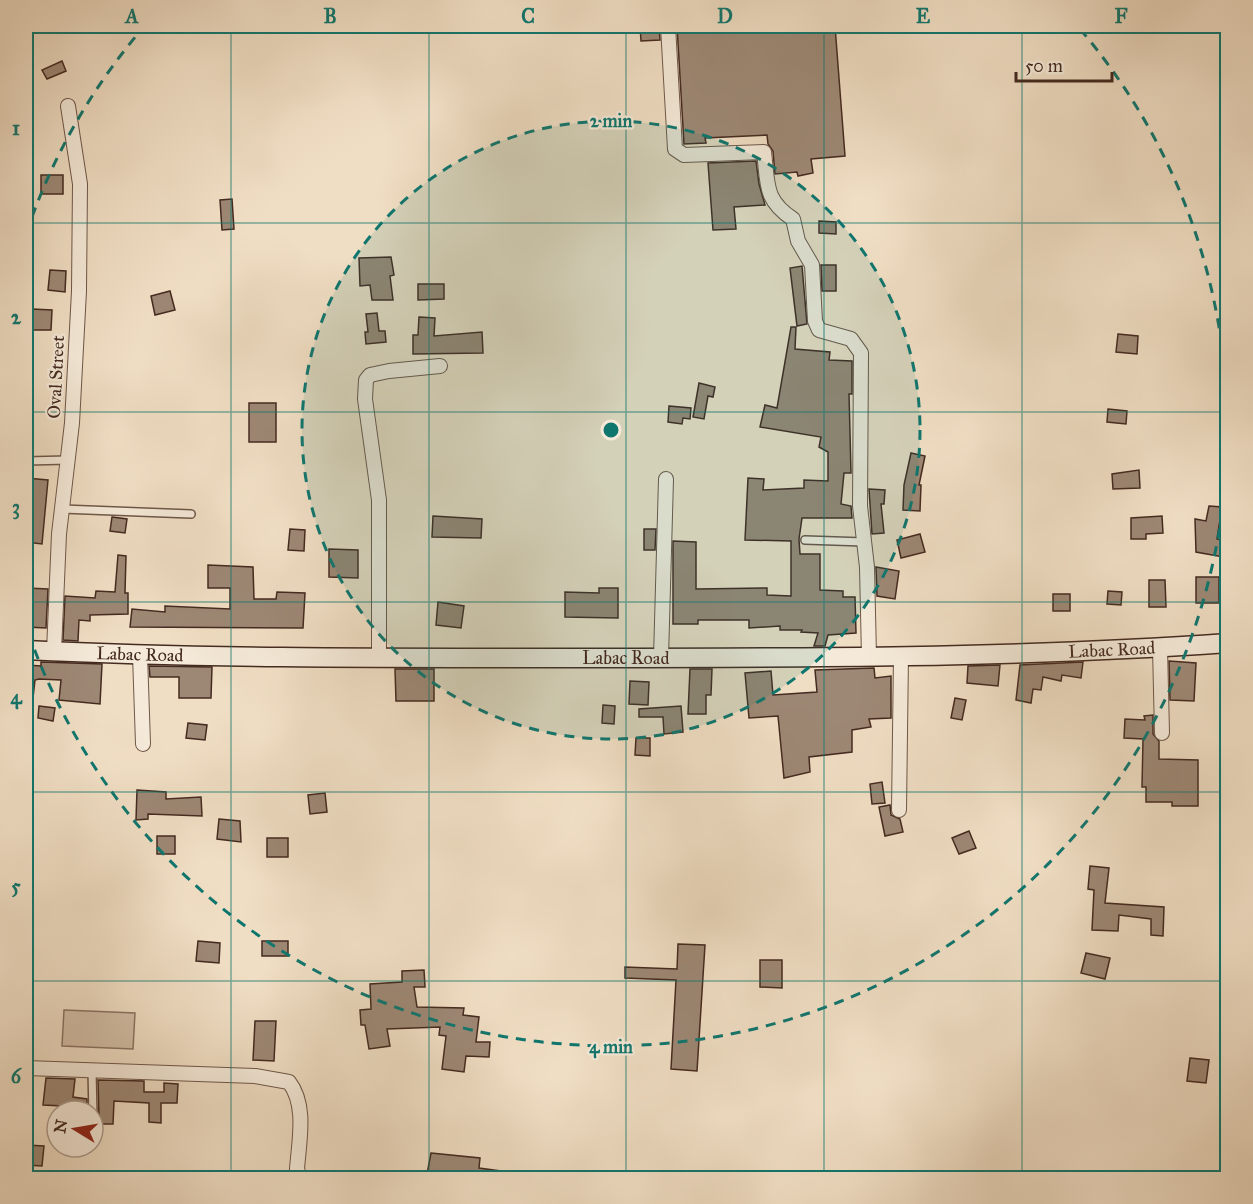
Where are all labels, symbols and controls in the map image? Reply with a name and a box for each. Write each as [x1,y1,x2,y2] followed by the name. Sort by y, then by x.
[123,4,139,28] text: A
[323,4,337,28] text: B
[521,4,535,28] text: C
[717,4,733,28] text: D
[916,4,931,28] text: E
[1114,4,1128,28] text: F
[1016,45,1112,83] scale bar
[1025,55,1063,77] text: 50 m
[590,110,633,132] text: 2 min
[12,116,20,140] text: 1
[11,305,22,329] text: 2
[43,334,69,419] street label: Oval Street
[601,420,621,440] centre of rings
[12,495,20,520] text: 3
[1068,637,1156,663] street label: Labac Road
[96,642,184,666] street label: Labac Road
[582,647,670,669] street label: Labac Road
[10,685,22,710] text: 4
[11,874,21,898] text: 5
[589,1036,633,1059] text: 4 min
[11,1064,23,1088] text: 6
[45,1099,105,1159] north arrow
[50,1117,71,1135] text: N

